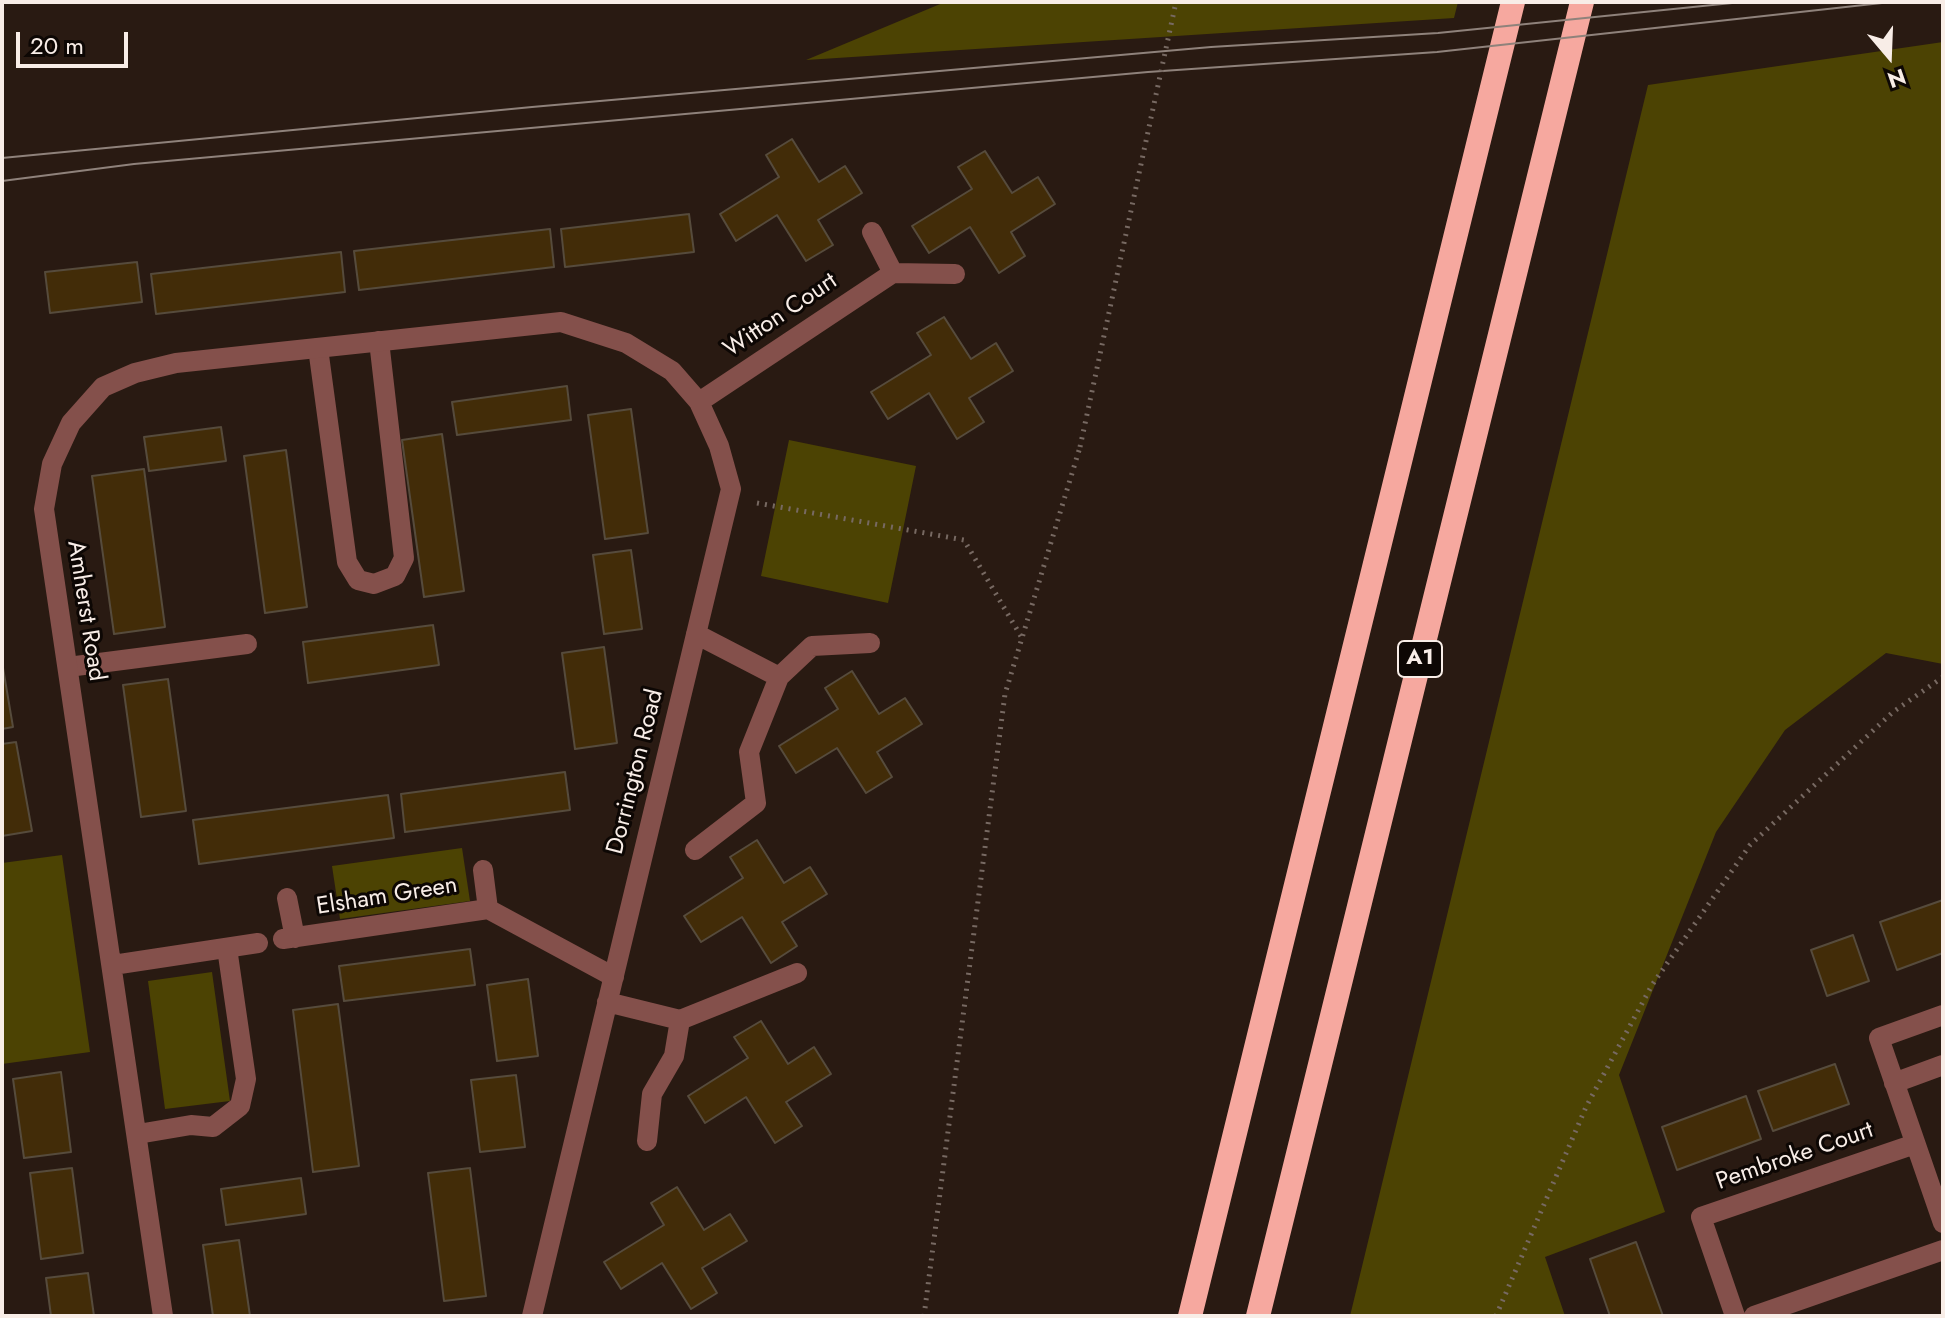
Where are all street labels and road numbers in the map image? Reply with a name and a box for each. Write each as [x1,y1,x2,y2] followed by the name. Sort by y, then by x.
[719,268,843,364] street label: Witton Court
[60,539,110,683] street label: Amherst Road
[1398,641,1442,677] road number: A1
[602,687,670,857] street label: Dorrington Road
[314,872,460,922] street label: Elsham Green
[1713,1117,1877,1197] street label: Pembroke Court

